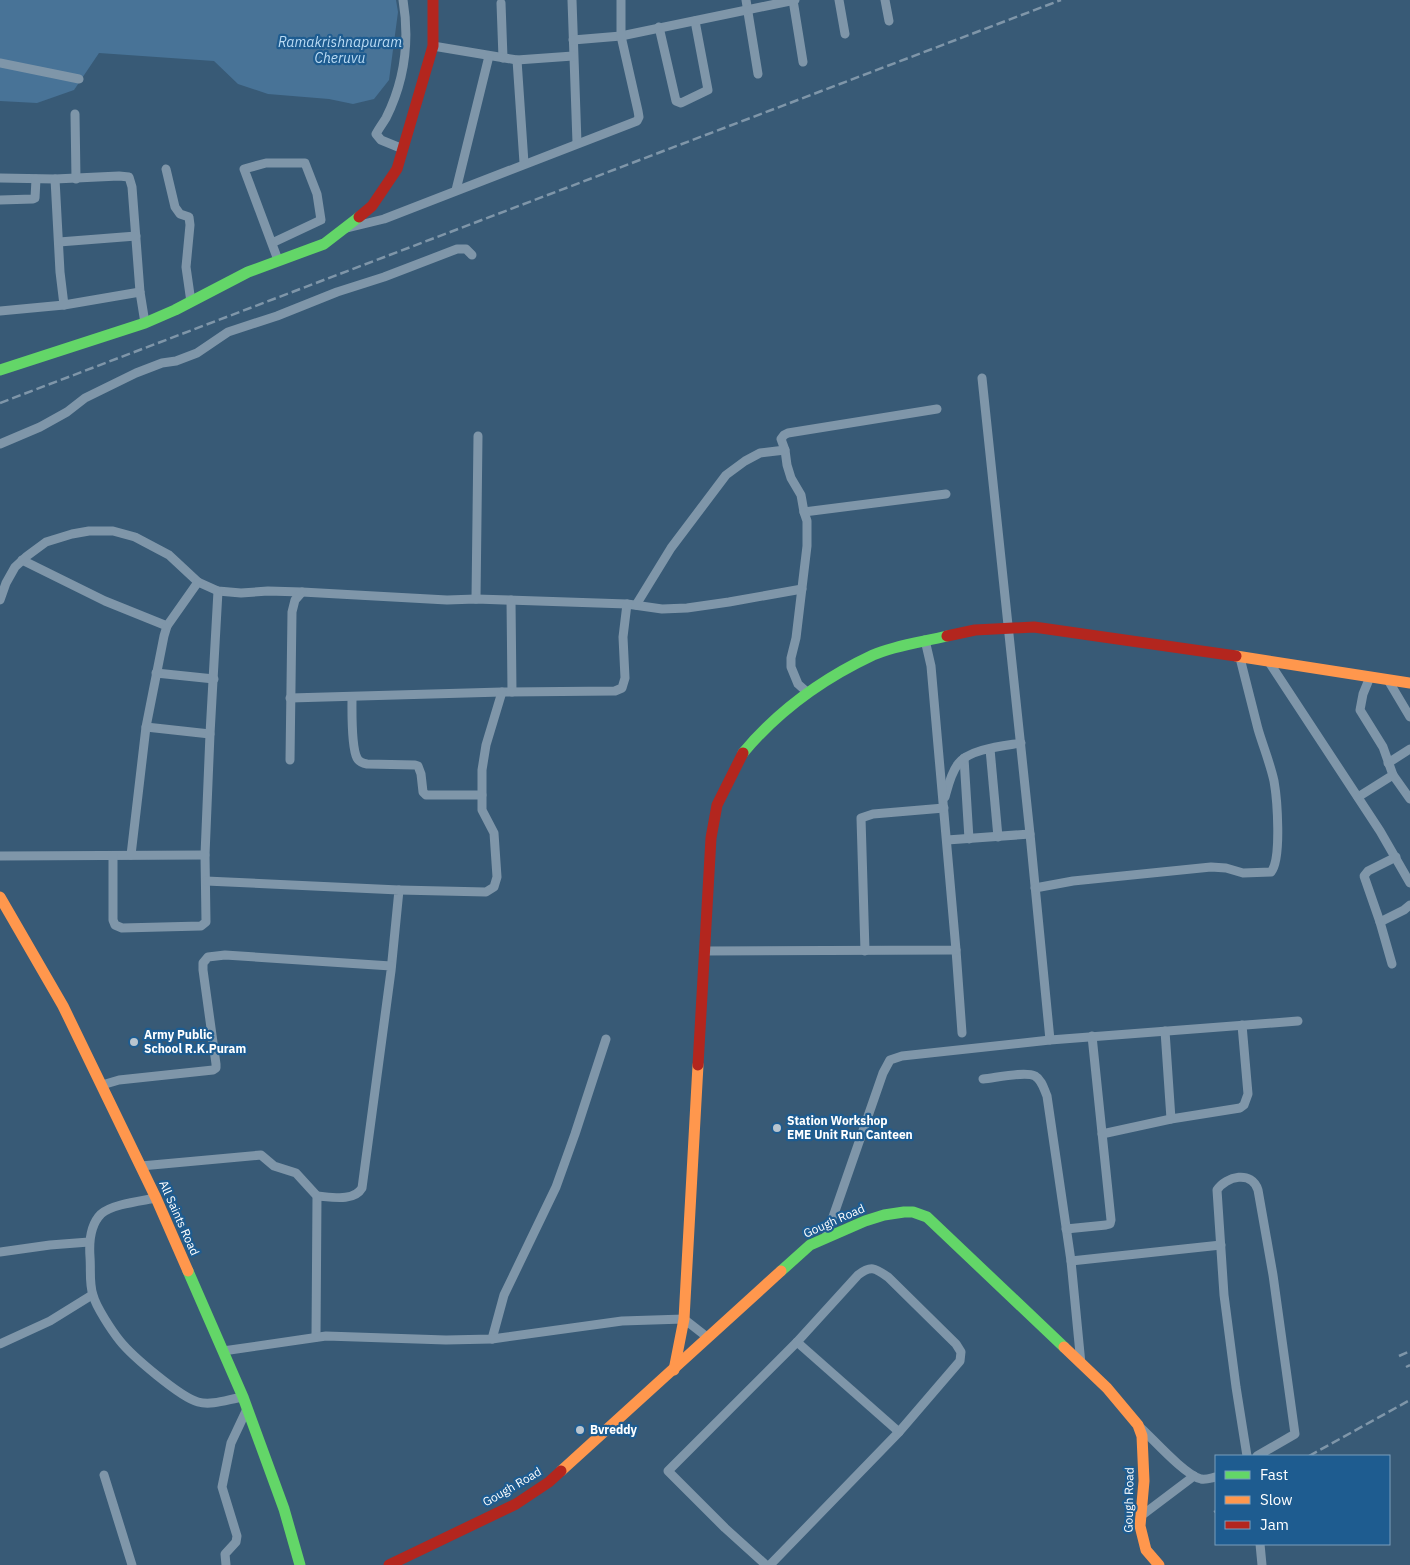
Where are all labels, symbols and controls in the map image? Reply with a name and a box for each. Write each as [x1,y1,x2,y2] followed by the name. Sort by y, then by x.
[278,33,402,67] water label: Ramakrishnapuram Cheruvu
[144,1027,246,1056] place label: Army Public School R.K.Puram
[128,1036,140,1048] marker: Army Public School R.K.Puram
[787,1113,913,1142] place label: Station Workshop EME Unit Run Canteen
[771,1122,783,1134] marker: Station Workshop EME Unit Run Canteen
[156,1178,203,1258] street label: All Saints Road
[801,1200,867,1241] street label: Gough Road
[590,1422,637,1437] place label: Bvreddy
[574,1424,586,1436] marker: Bvreddy
[1215,1455,1390,1545] legend
[480,1464,544,1509] street label: Gough Road
[1260,1465,1288,1484] text: Fast
[1120,1467,1137,1533] street label: Gough Road
[1260,1490,1293,1509] text: Slow
[1260,1515,1289,1534] text: Jam

